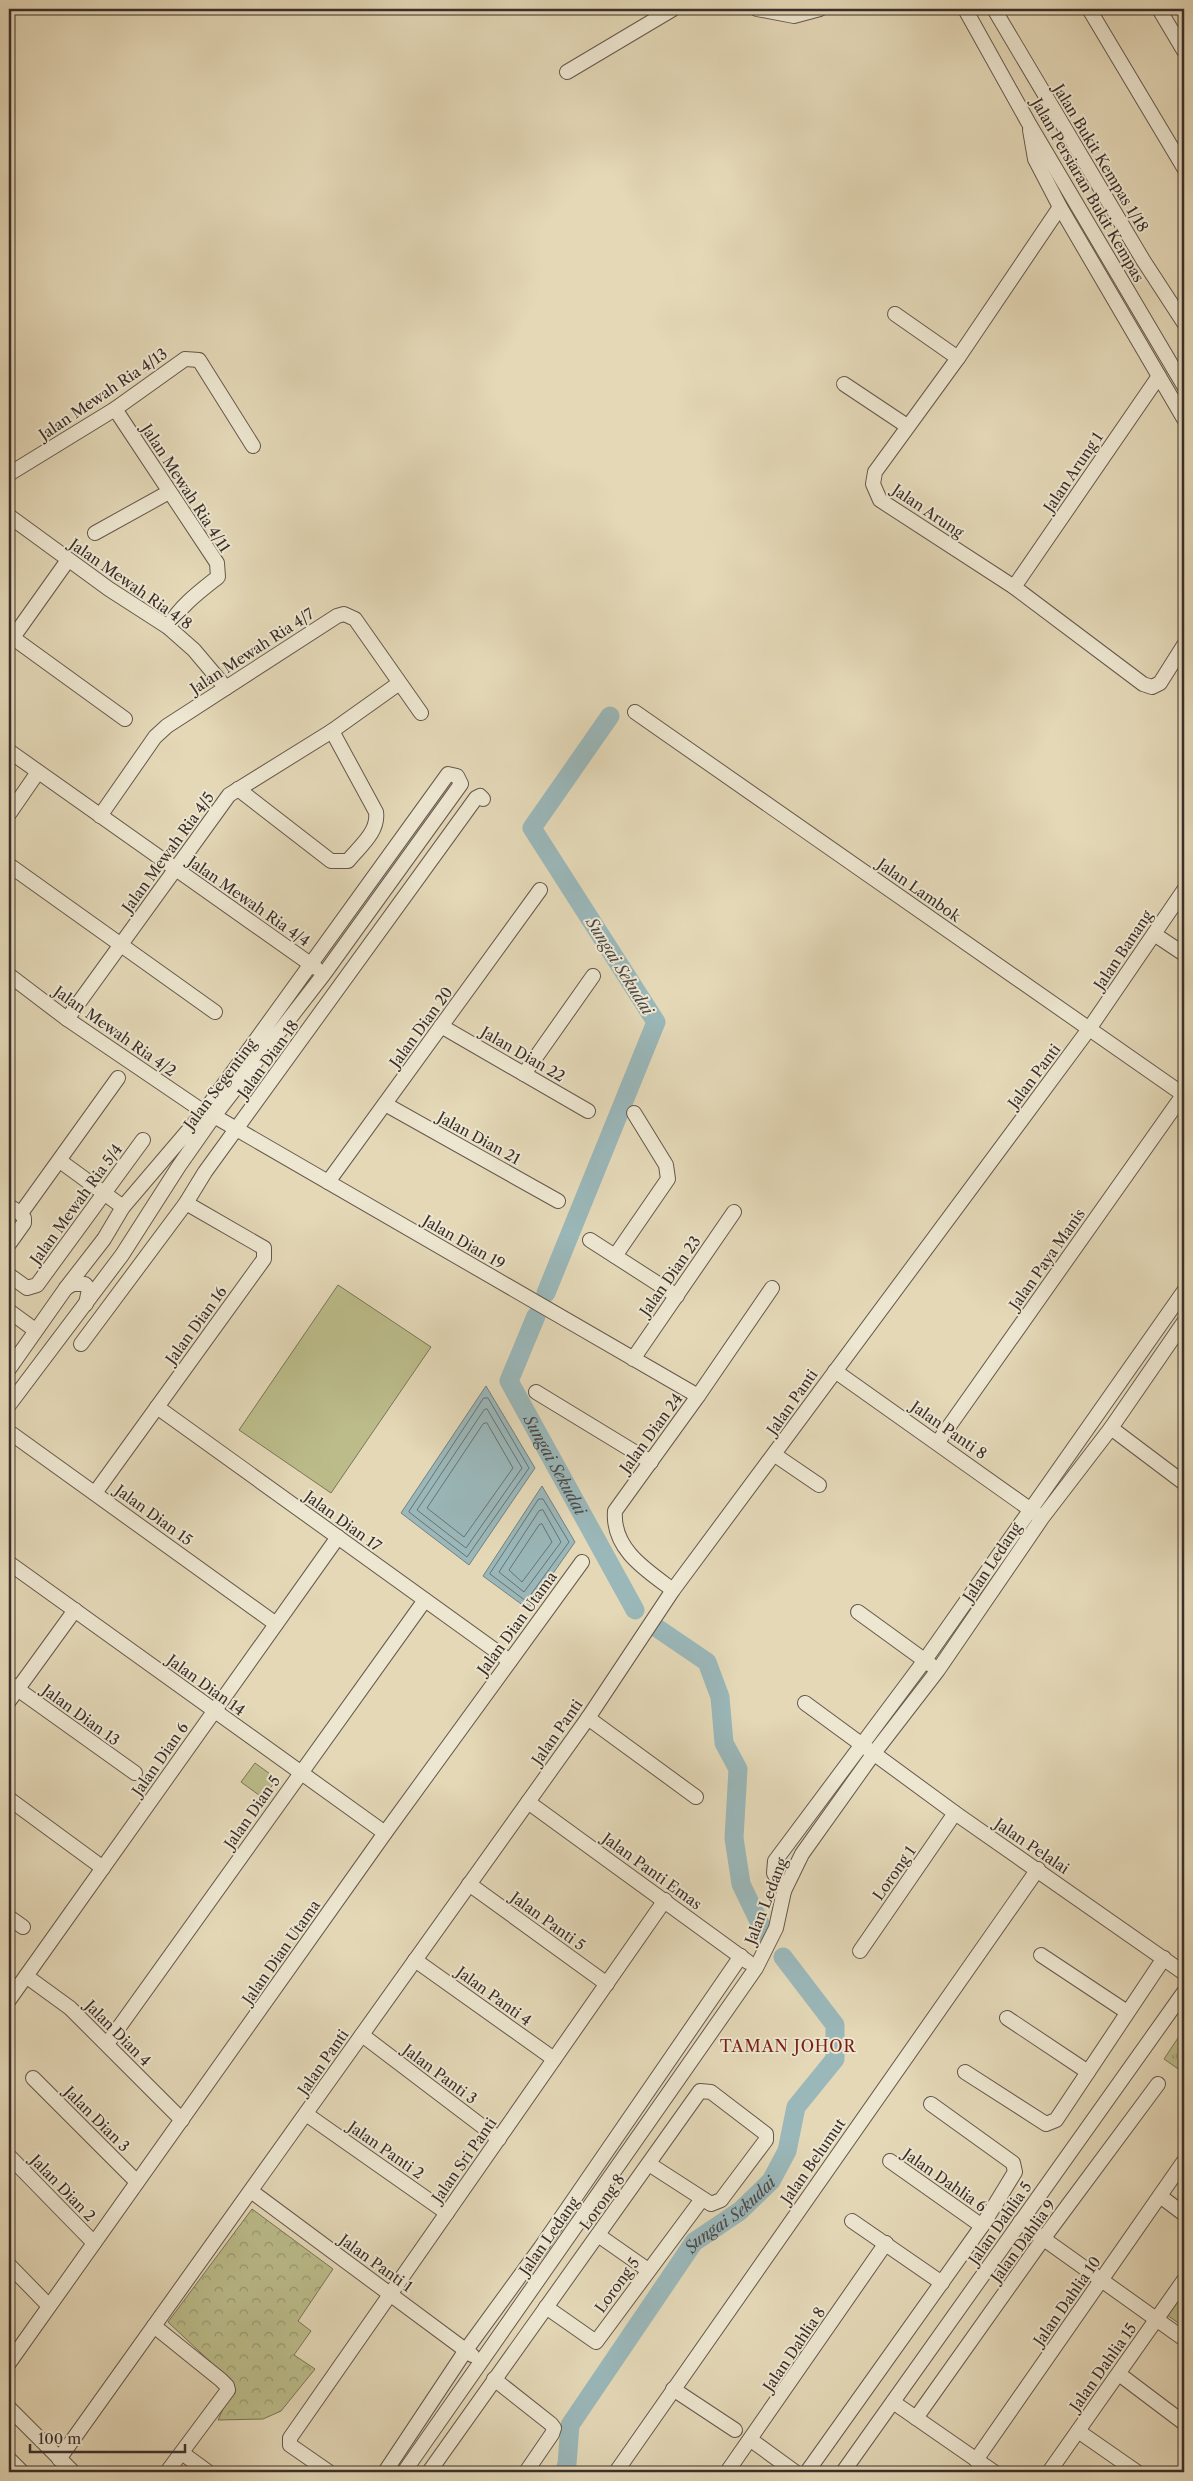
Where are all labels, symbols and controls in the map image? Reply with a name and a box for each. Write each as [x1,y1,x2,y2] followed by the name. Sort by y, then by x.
[1048,79,1153,236] street label: Jalan Bukit Kempas 1/18
[1026,93,1149,285] street label: Jalan Persiaran Bukit Kempas
[33,344,171,445] street label: Jalan Mewah Ria 4/13
[136,419,235,556] street label: Jalan Mewah Ria 4/11
[1038,428,1107,517] street label: Jalan Arung 1
[887,479,967,542] street label: Jalan Arung
[64,533,196,634] street label: Jalan Mewah Ria 4/8
[185,604,318,699] street label: Jalan Mewah Ria 4/7
[117,788,218,918] street label: Jalan Mewah Ria 4/5
[183,851,314,950] street label: Jalan Mewah Ria 4/4
[872,853,965,926] street label: Jalan Lambok
[1088,907,1157,995] street label: Jalan Banang
[582,913,658,1019] water label: Sungai Sekudai
[49,980,180,1080] street label: Jalan Mewah Ria 4/2
[384,983,457,1073] street label: Jalan Dian 20
[232,1016,303,1103] street label: Jalan Dian 18
[476,1021,568,1086] street label: Jalan Dian 22
[178,1035,260,1135] street label: Jalan Segenting
[1002,1040,1065,1114] street label: Jalan Panti
[433,1106,524,1169] street label: Jalan Dian 21
[25,1140,126,1269] street label: Jalan Mewah Ria 5/4
[1004,1205,1089,1315] street label: Jalan Paya Manis
[418,1210,509,1273] street label: Jalan Dian 19
[634,1232,705,1321] street label: Jalan Dian 23
[160,1282,231,1369] street label: Jalan Dian 16
[761,1365,822,1440] street label: Jalan Panti
[614,1389,686,1478] street label: Jalan Dian 24
[906,1396,991,1463] street label: Jalan Panti 8
[519,1410,591,1519] water label: Sungai Sekudai
[110,1479,197,1550] street label: Jalan Dian 15
[299,1486,386,1556] street label: Jalan Dian 17
[957,1519,1025,1607] street label: Jalan Ledang
[472,1568,561,1680] street label: Jalan Dian Utama
[162,1649,249,1720] street label: Jalan Dian 14
[37,1679,124,1750] street label: Jalan Dian 13
[526,1695,587,1770] street label: Jalan Panti
[127,1718,192,1801] street label: Jalan Dian 6
[219,1772,284,1854] street label: Jalan Dian 5
[989,1813,1073,1878] street label: Jalan Pelalai
[597,1827,705,1913] street label: Jalan Panti Emas
[868,1842,920,1904] street label: Lorong 1
[740,1855,791,1949] street label: Jalan Ledang
[505,1886,589,1954] street label: Jalan Panti 5
[237,1896,324,2010] street label: Jalan Dian Utama
[451,1961,535,2030] street label: Jalan Panti 4
[80,1995,155,2070] street label: Jalan Dian 4
[292,2025,353,2100] street label: Jalan Panti
[720,2036,856,2056] district label: TAMAN JOHOR
[398,2039,481,2108] street label: Jalan Panti 3
[59,2081,134,2156] street label: Jalan Dian 3
[427,2113,501,2208] street label: Jalan Sri Panti
[775,2114,850,2209] street label: Jalan Belumut
[343,2116,428,2183] street label: Jalan Panti 2
[898,2143,991,2216] street label: Jalan Dahlia 6
[25,2149,100,2225] street label: Jalan Dian 2
[575,2170,629,2234] street label: Lorong 8
[679,2172,780,2257] water label: Sungai Sekudai
[963,2178,1036,2270] street label: Jalan Dahlia 5
[514,2193,583,2281] street label: Jalan Ledang
[985,2196,1059,2288] street label: Jalan Dahlia 9
[334,2229,417,2296] street label: Jalan Panti 1
[1028,2253,1105,2351] street label: Jalan Dahlia 10
[591,2254,643,2316] street label: Lorong 5
[758,2303,829,2397] street label: Jalan Dahlia 8
[1064,2319,1140,2416] street label: Jalan Dahlia 15
[30,2421,185,2453] scale bar
[38,2429,81,2448] text: 100 m

